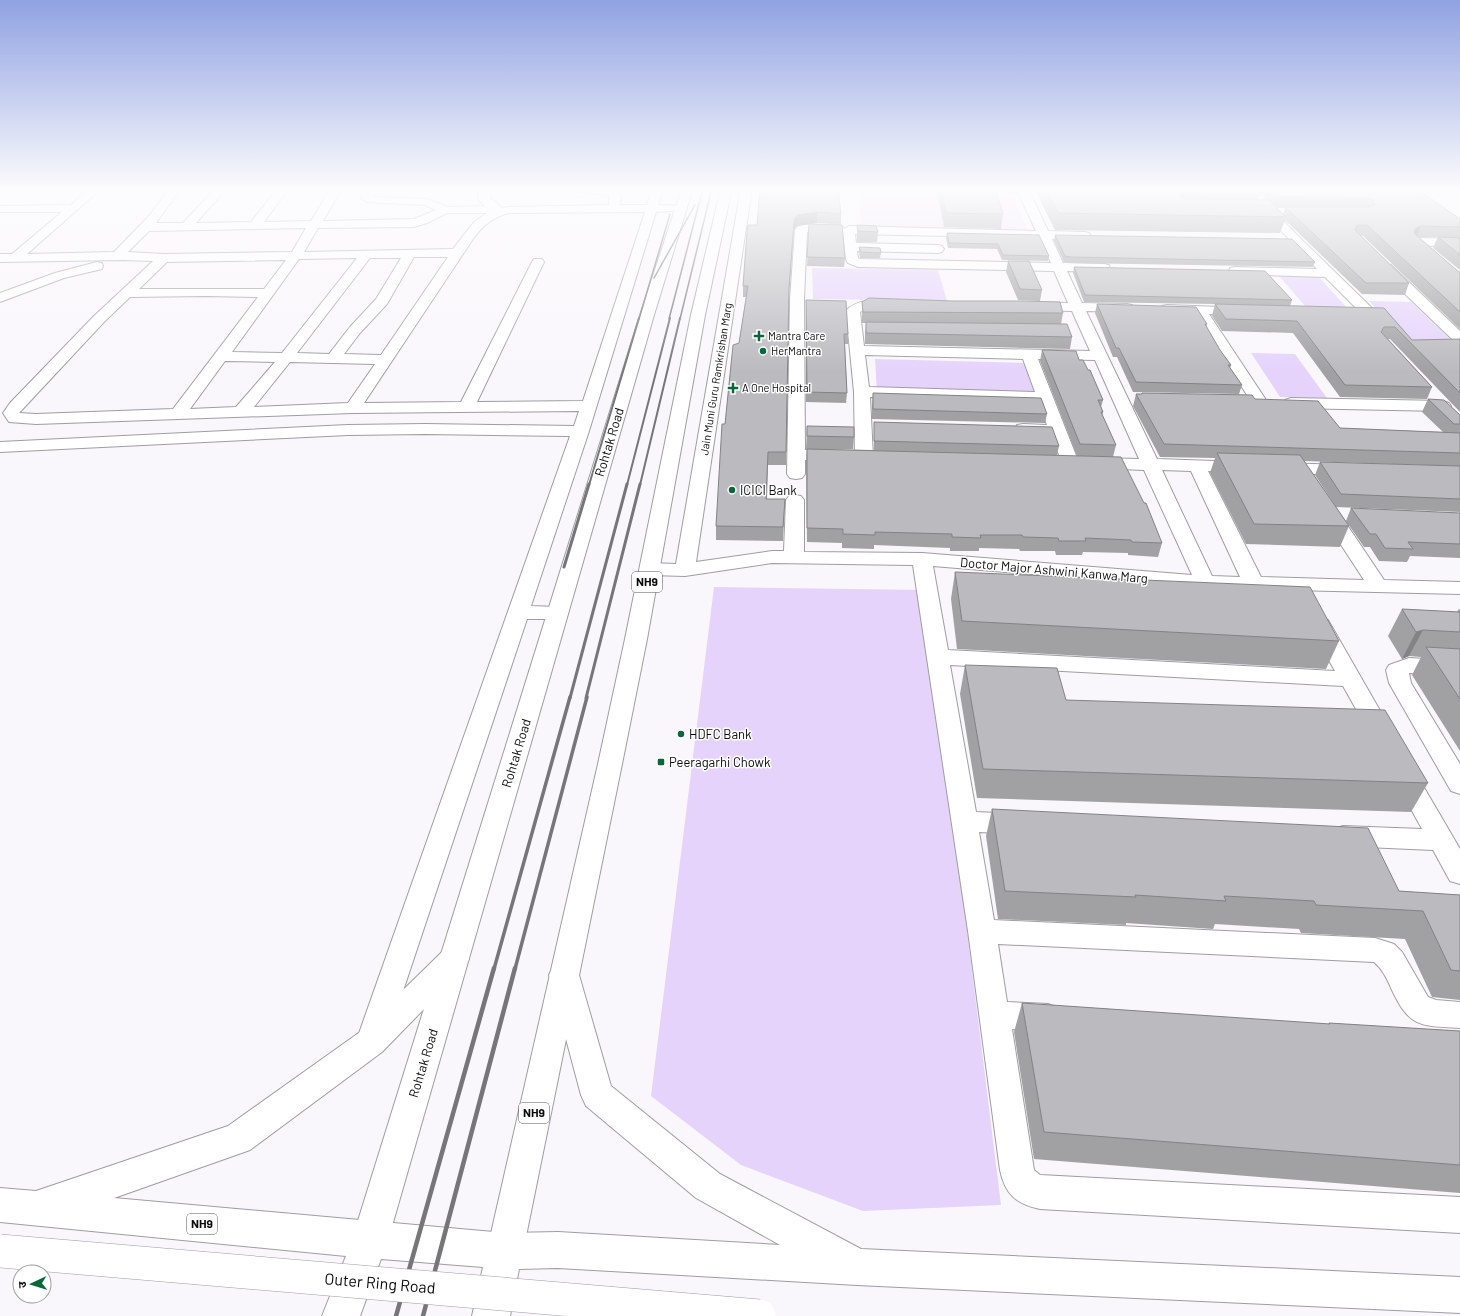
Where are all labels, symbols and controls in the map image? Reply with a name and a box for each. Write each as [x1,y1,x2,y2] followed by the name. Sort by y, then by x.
[697,302,734,456] street label: Jain Muni Guru Ramkrishan Marg
[768,329,825,342] place label: Mantra Care
[753,330,765,342] marker: Mantra Care
[771,344,821,357] place label: HerMantra
[758,346,768,356] marker: HerMantra
[742,381,811,394] place label: A One Hospital
[727,382,739,394] marker: A One Hospital
[591,406,627,478] street label: Rohtak Road
[740,482,797,498] place label: ICICI Bank
[727,485,737,495] marker: ICICI Bank
[959,554,1149,586] street label: Doctor Major Ashwini Kanwa Marg
[632,572,662,592] road number: NH9
[498,717,534,789] street label: Rohtak Road
[689,726,752,742] place label: HDFC Bank
[676,729,686,739] marker: HDFC Bank
[669,754,771,770] place label: Peeragarhi Chowk
[656,757,666,767] marker: Peeragarhi Chowk
[405,1027,441,1099] street label: Rohtak Road
[519,1103,549,1123] road number: NH9
[187,1214,217,1234] road number: NH9
[12,1264,52,1304] north arrow
[324,1268,436,1297] street label: Outer Ring Road
[15,1281,28,1288] text: उ

